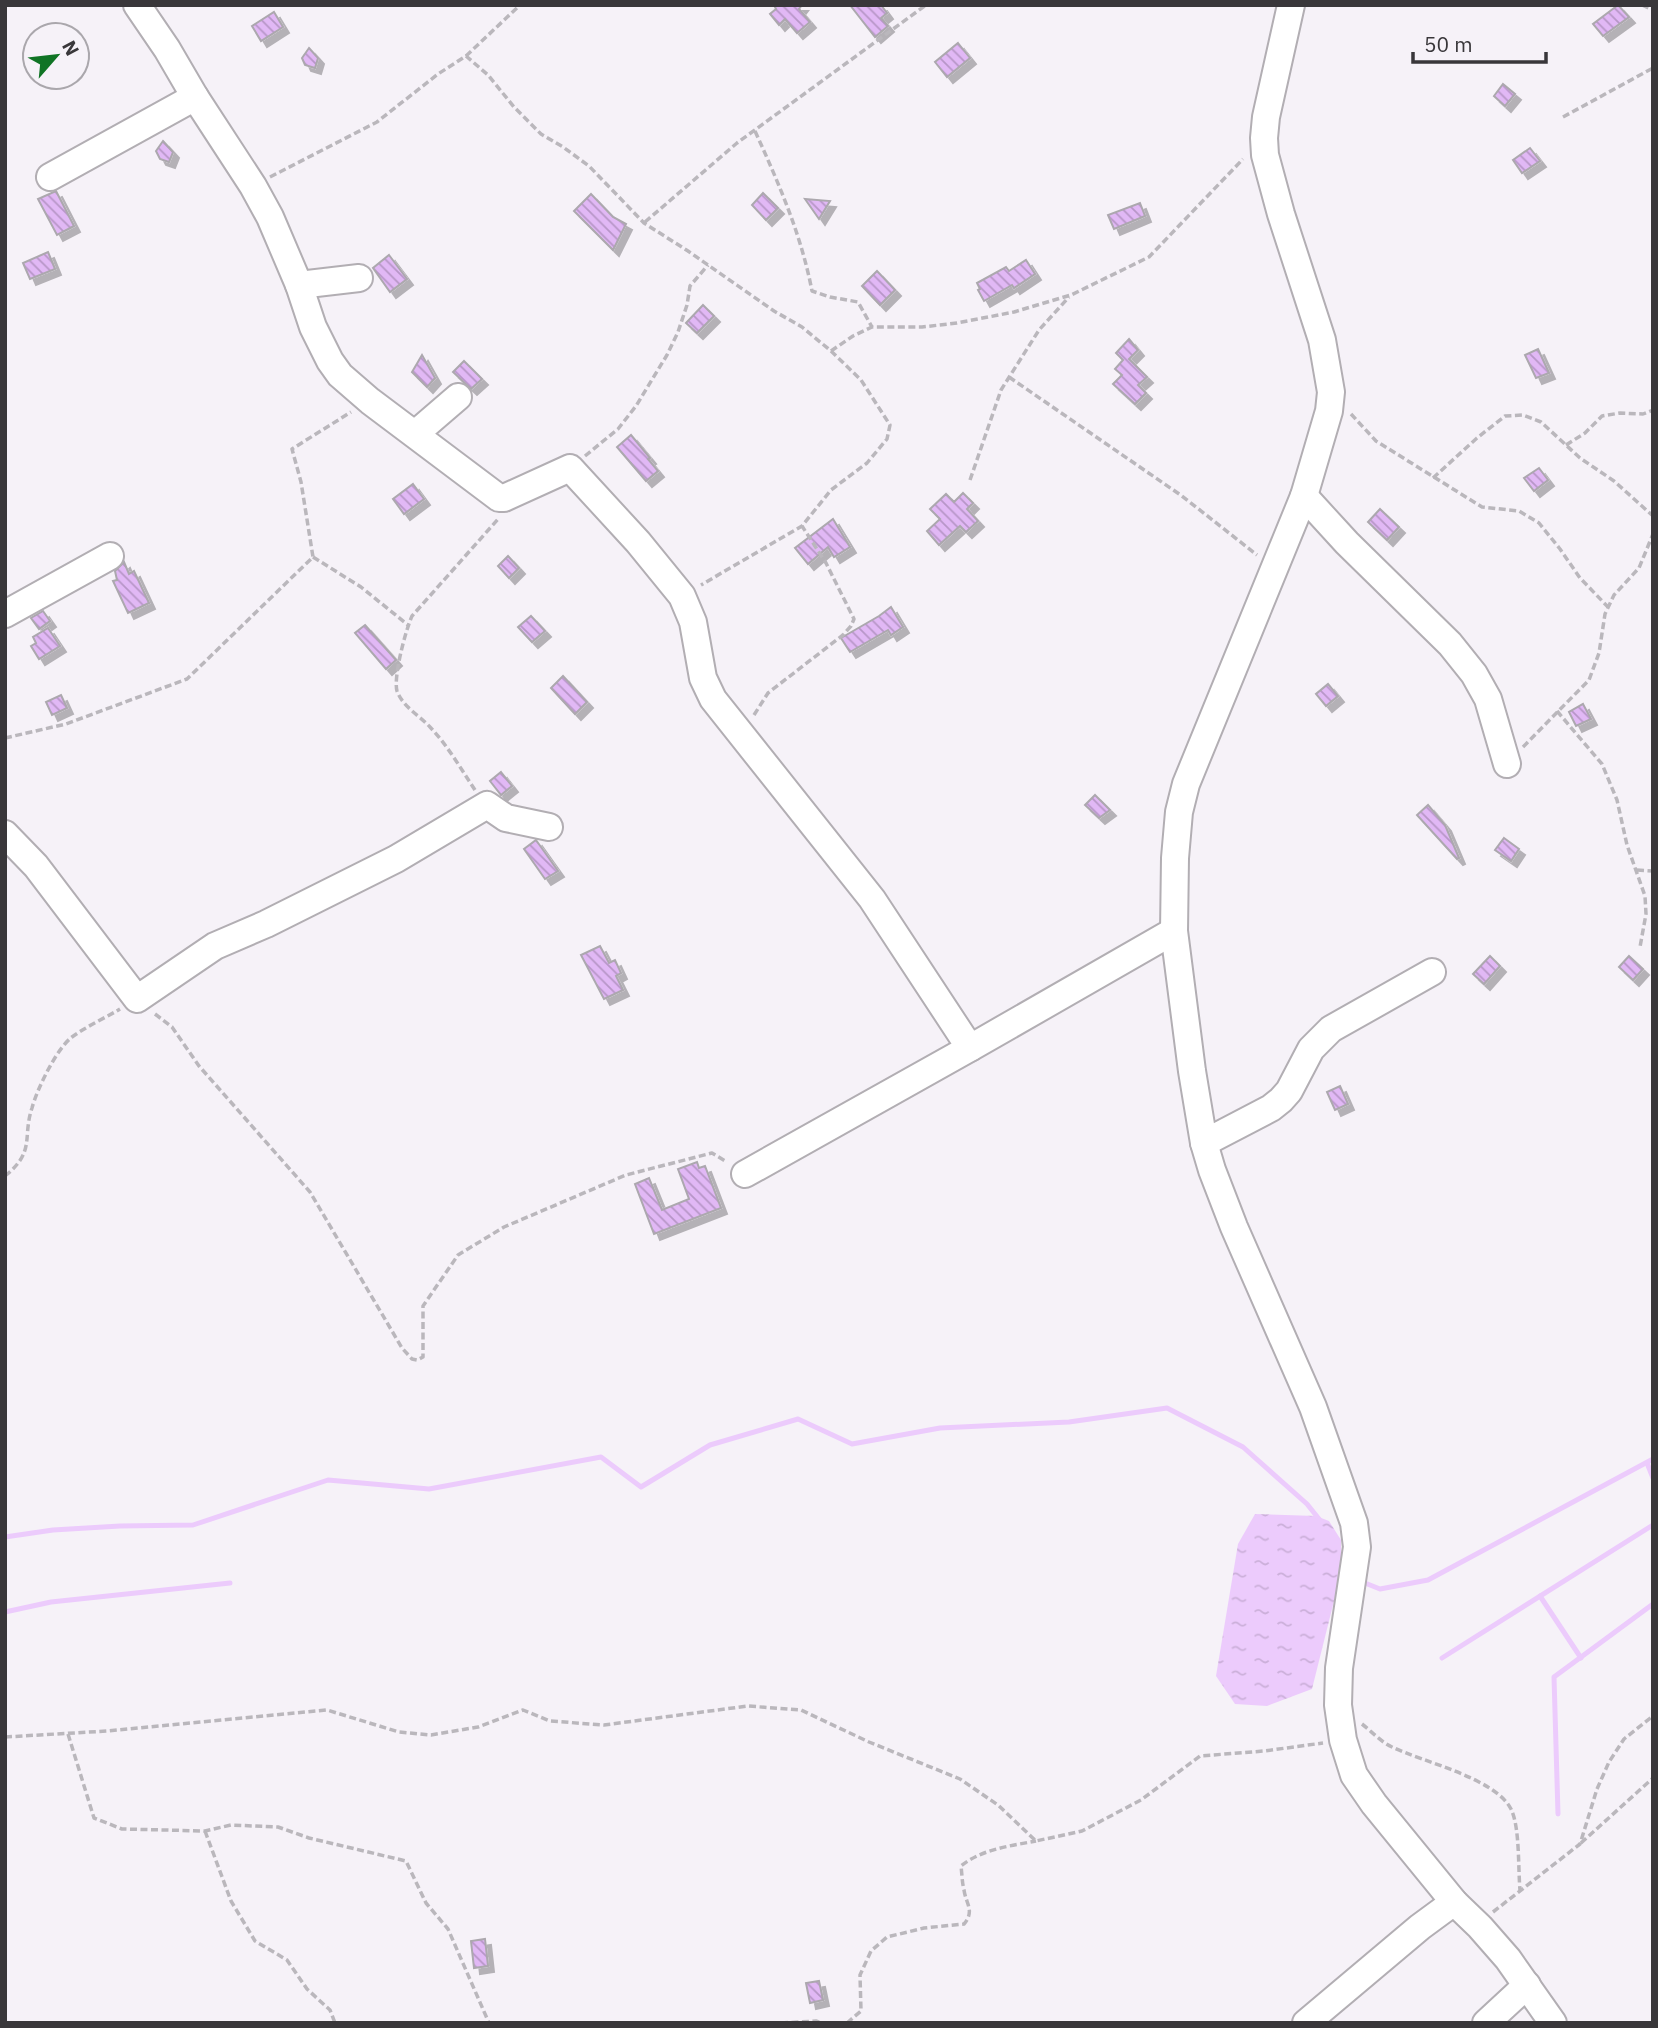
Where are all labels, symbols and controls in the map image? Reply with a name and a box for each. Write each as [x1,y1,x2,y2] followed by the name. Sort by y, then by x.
[21,21,91,91] north arrow
[1413,21,1546,65] scale bar
[1424,30,1473,58] text: 50 m
[57,36,85,60] text: N

